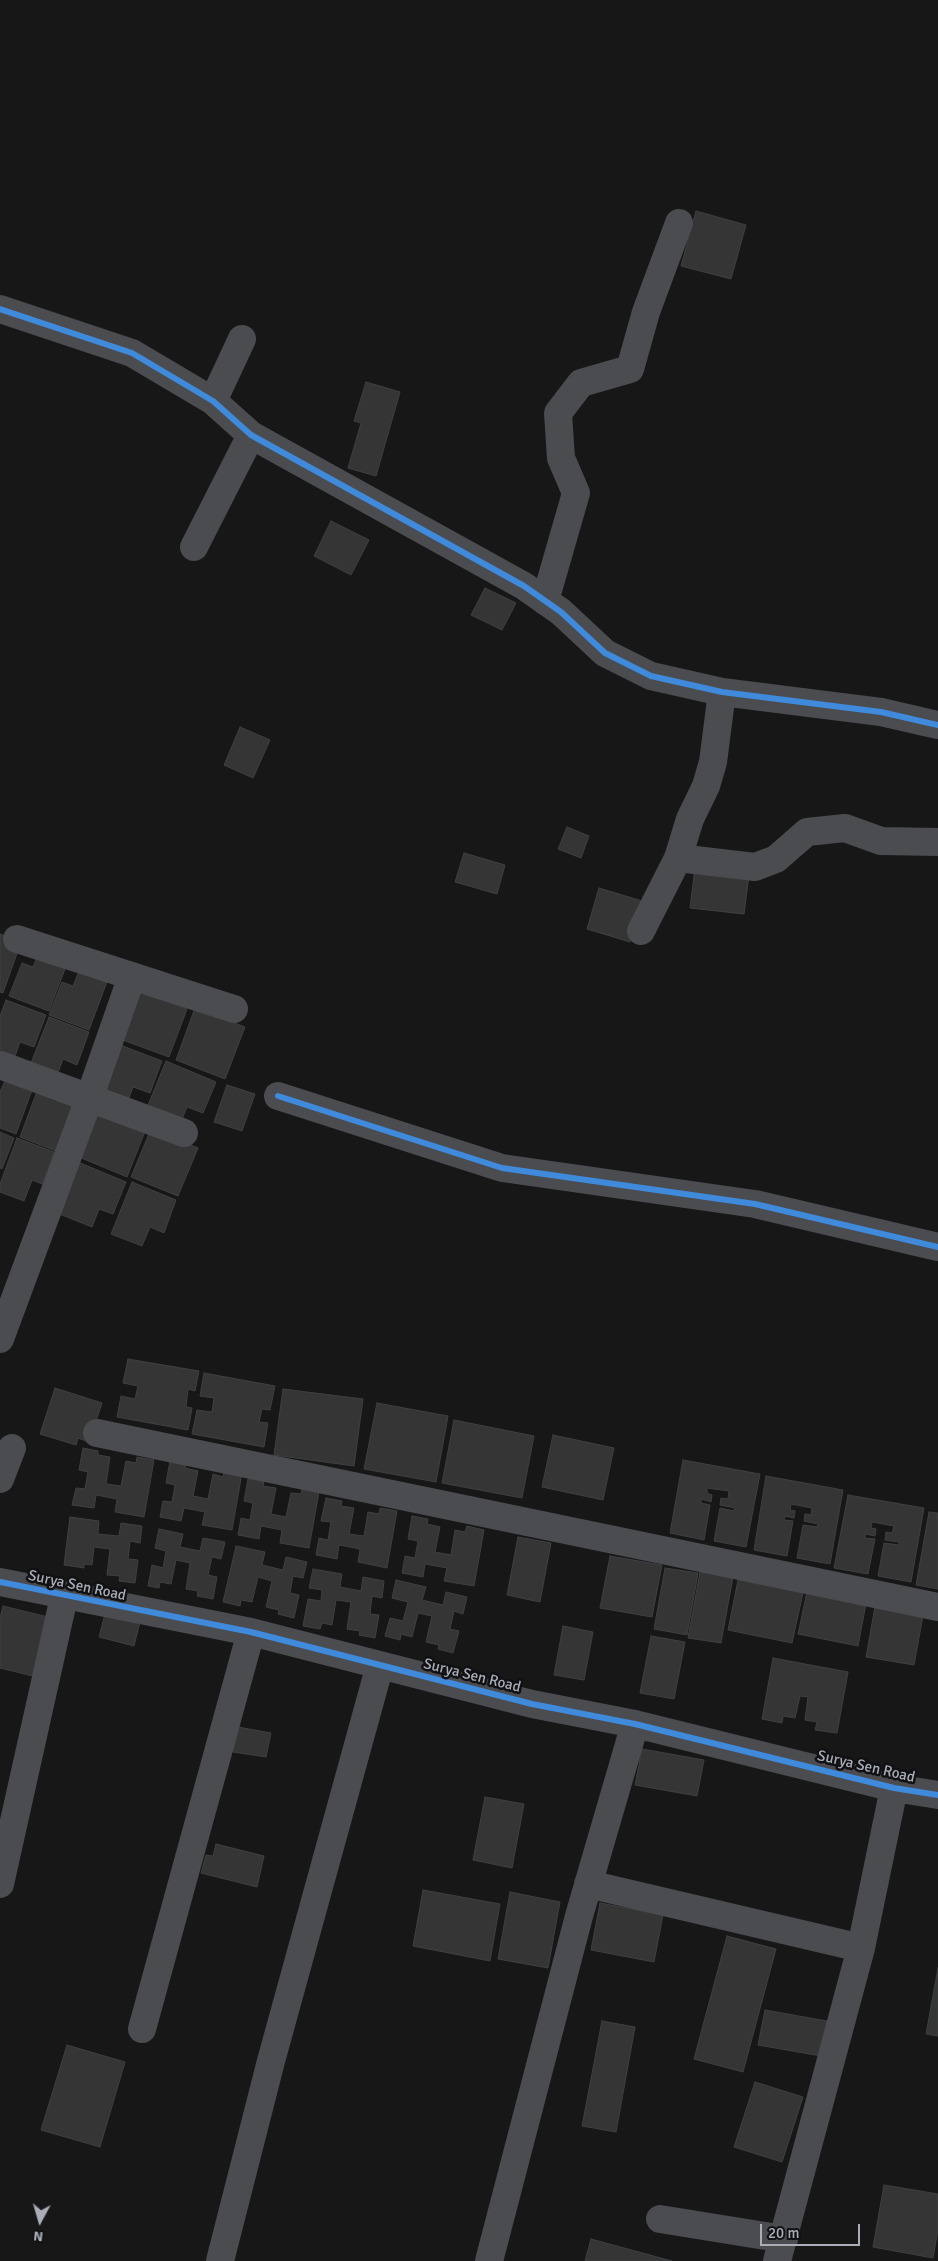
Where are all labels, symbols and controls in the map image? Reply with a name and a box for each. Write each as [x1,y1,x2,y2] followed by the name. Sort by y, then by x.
[26,1567,128,1605] street label: Surya Sen Road
[422,1655,522,1697] street label: Surya Sen Road
[815,1747,917,1787] street label: Surya Sen Road
[15,2196,65,2246] north arrow
[763,2214,863,2246] scale bar
[768,2224,799,2242] text: 20 m
[33,2227,44,2245] text: N

